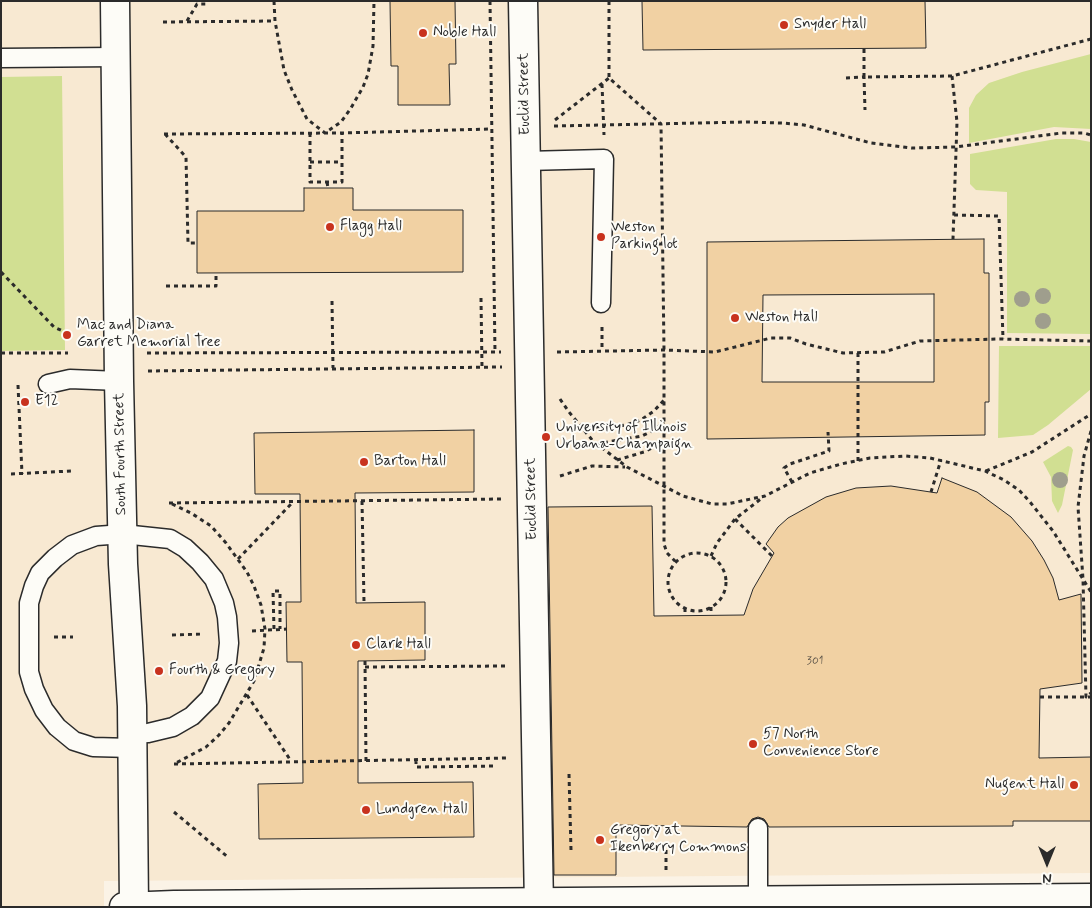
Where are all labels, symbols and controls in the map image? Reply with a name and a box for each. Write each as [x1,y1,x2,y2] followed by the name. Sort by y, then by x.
[794,16,866,34] place label: Snyder Hall
[778,19,790,31] marker: Snyder Hall
[433,24,496,42] place label: Noble Hall
[417,27,429,39] marker: Noble Hall
[515,52,535,136] street label: Euclid Street
[340,218,402,236] place label: Flagg Hall
[611,219,678,254] place label: Weston Parking lot
[324,221,336,233] marker: Flagg Hall
[595,231,607,243] marker: Weston Parking lot
[745,309,817,327] place label: Weston Hall
[729,312,741,324] marker: Weston Hall
[77,317,220,352] place label: Mac and Diana Garret Memorial Tree
[61,329,73,341] marker: Mac and Diana Garret Memorial Tree
[35,393,58,411] place label: E12
[111,393,131,515] street label: South Fourth Street
[19,396,31,408] marker: E12
[556,419,693,454] place label: University of Illinois Urbana-Champaign
[540,431,552,443] marker: University of Illinois Urbana-Champaign
[374,453,446,471] place label: Barton Hall
[358,456,370,468] marker: Barton Hall
[522,457,542,541] street label: Euclid Street
[366,636,431,654] place label: Clark Hall
[350,639,362,651] marker: Clark Hall
[807,654,823,668] house number: 301
[169,662,275,680] place label: Fourth & Gregory
[153,665,165,677] marker: Fourth & Gregory
[763,726,879,761] place label: 57 North Convenience Store
[747,738,759,750] marker: 57 North Convenience Store
[985,776,1064,794] place label: Nugent Hall
[1068,779,1080,791] marker: Nugent Hall
[376,801,467,819] place label: Lundgren Hall
[360,804,372,816] marker: Lundgren Hall
[610,822,746,857] place label: Gregory at Ikenberry Commons
[594,834,606,846] marker: Gregory at Ikenberry Commons
[1022,838,1072,888] north arrow
[1042,869,1052,887] text: N

